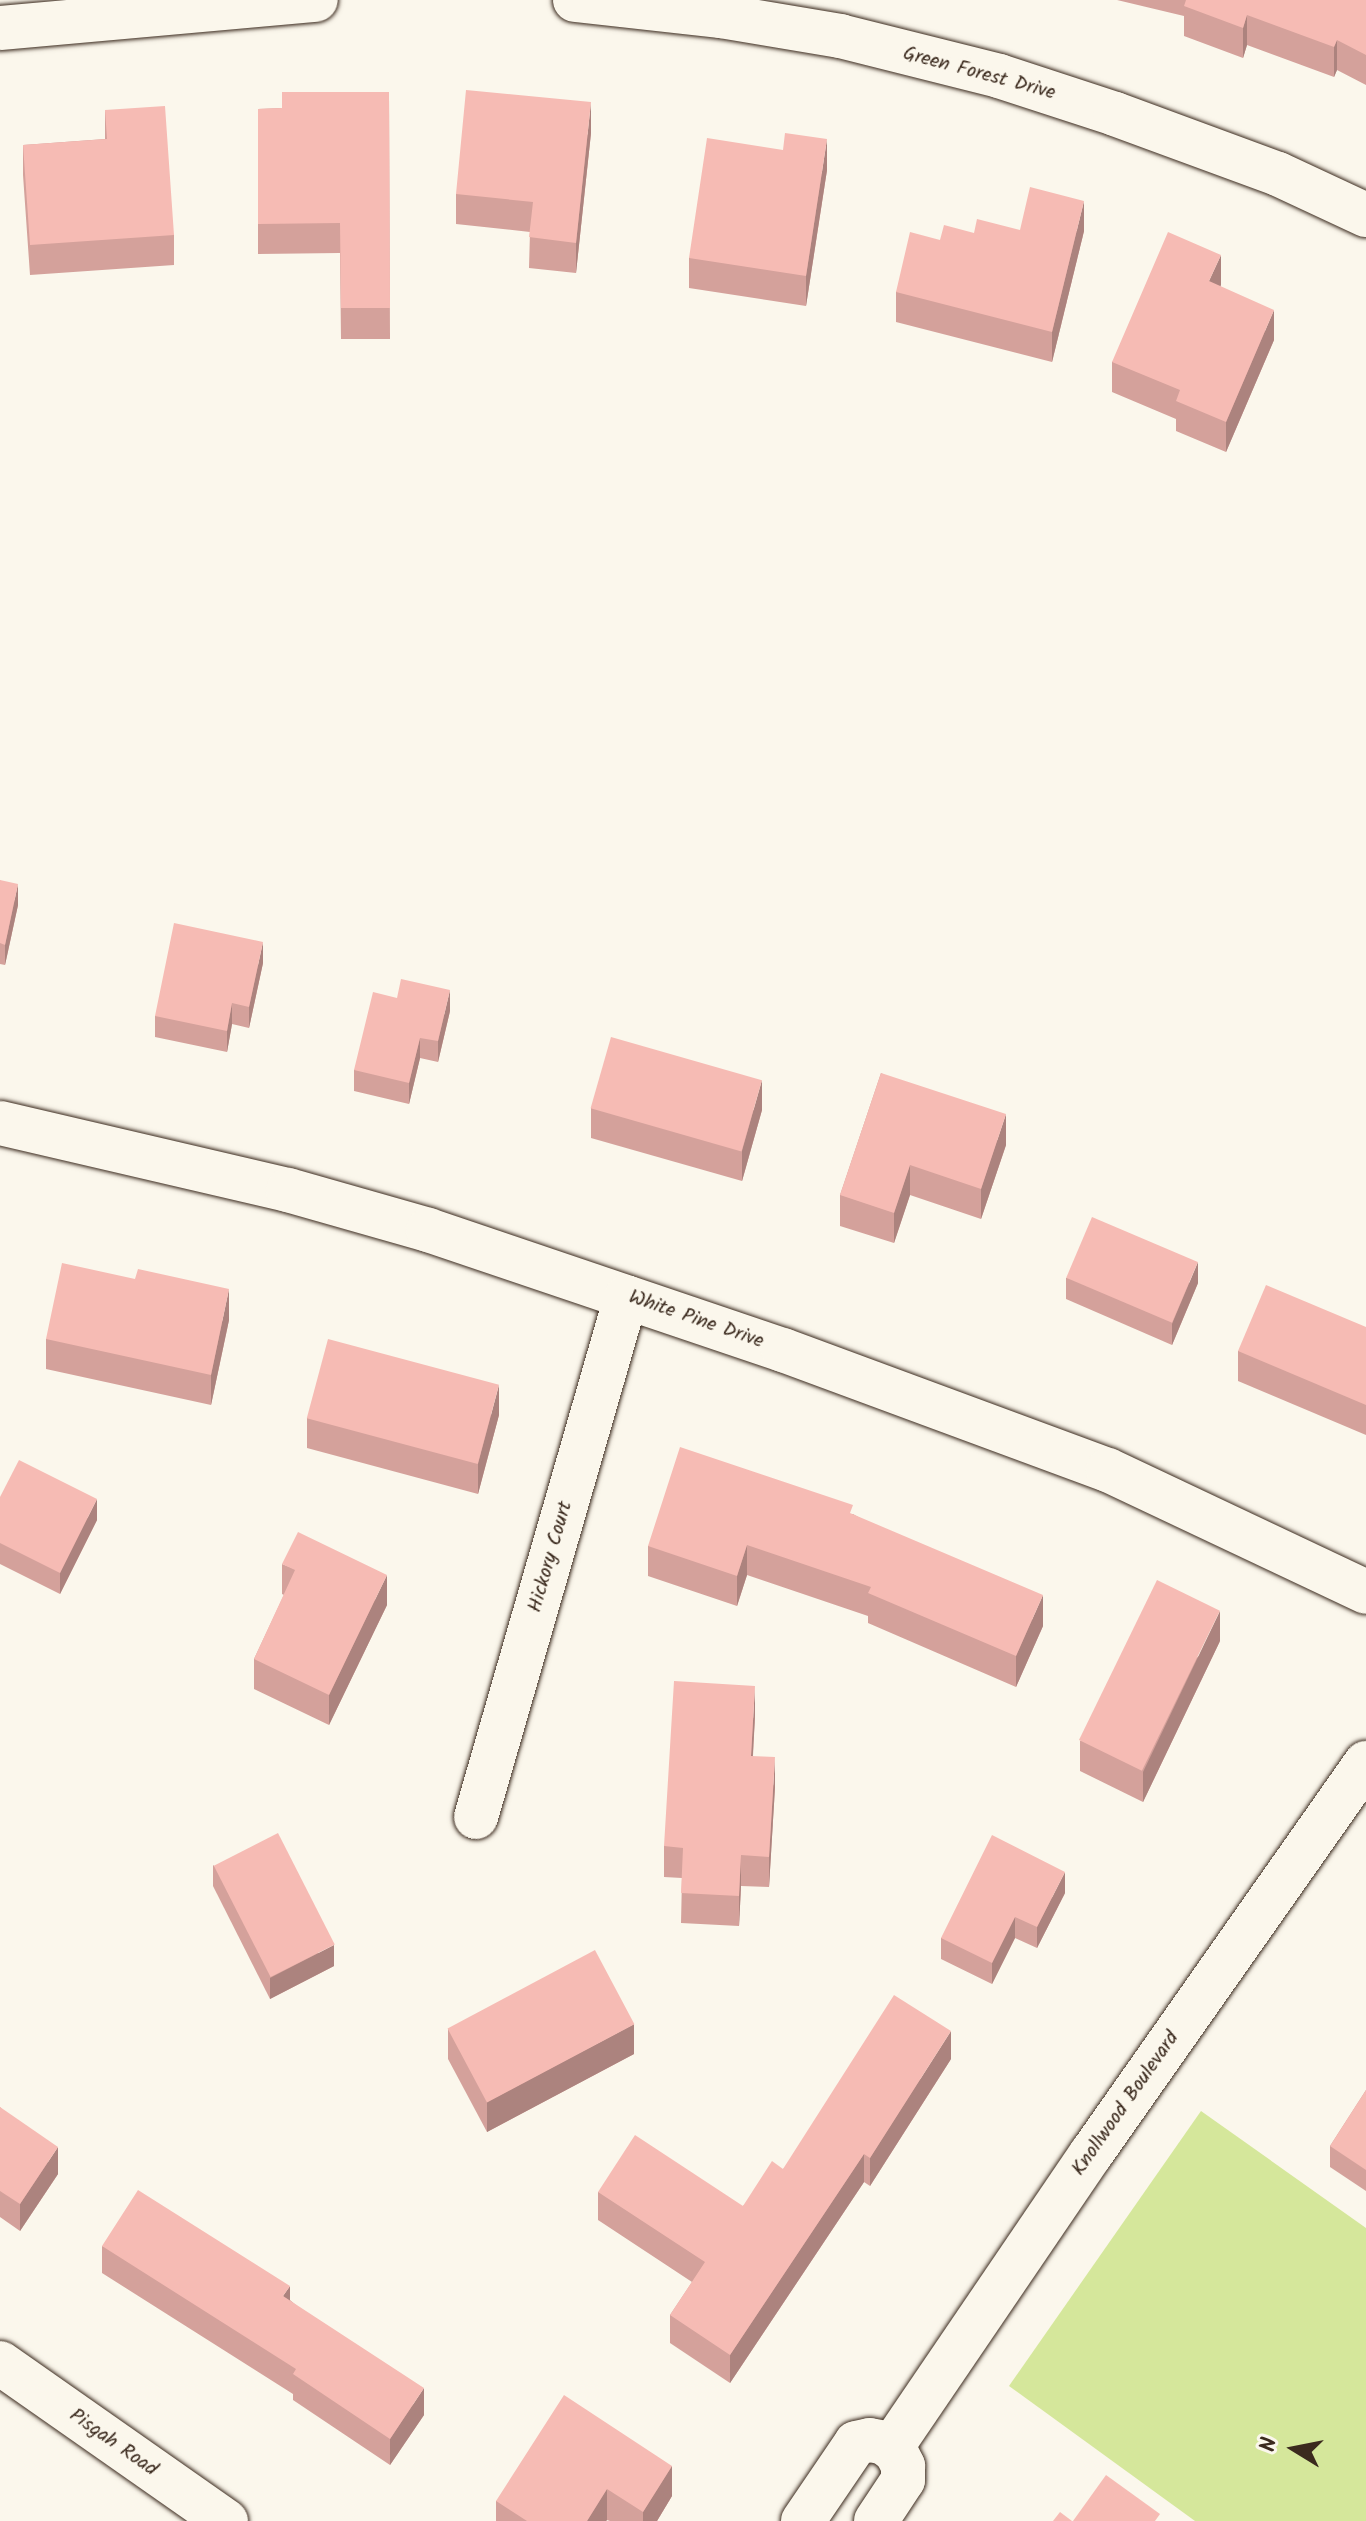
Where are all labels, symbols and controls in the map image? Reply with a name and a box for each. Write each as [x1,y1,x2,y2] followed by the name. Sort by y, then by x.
[900,42,1058,106] street label: Green Forest Drive
[625,1286,767,1354] street label: White Pine Drive
[524,1499,578,1615] street label: Hickory Court
[1067,2027,1185,2181] street label: Knollwood Boulevard
[64,2404,162,2482] street label: Pisgah Road
[1254,2409,1334,2489] north arrow
[1251,2435,1288,2455] text: N

